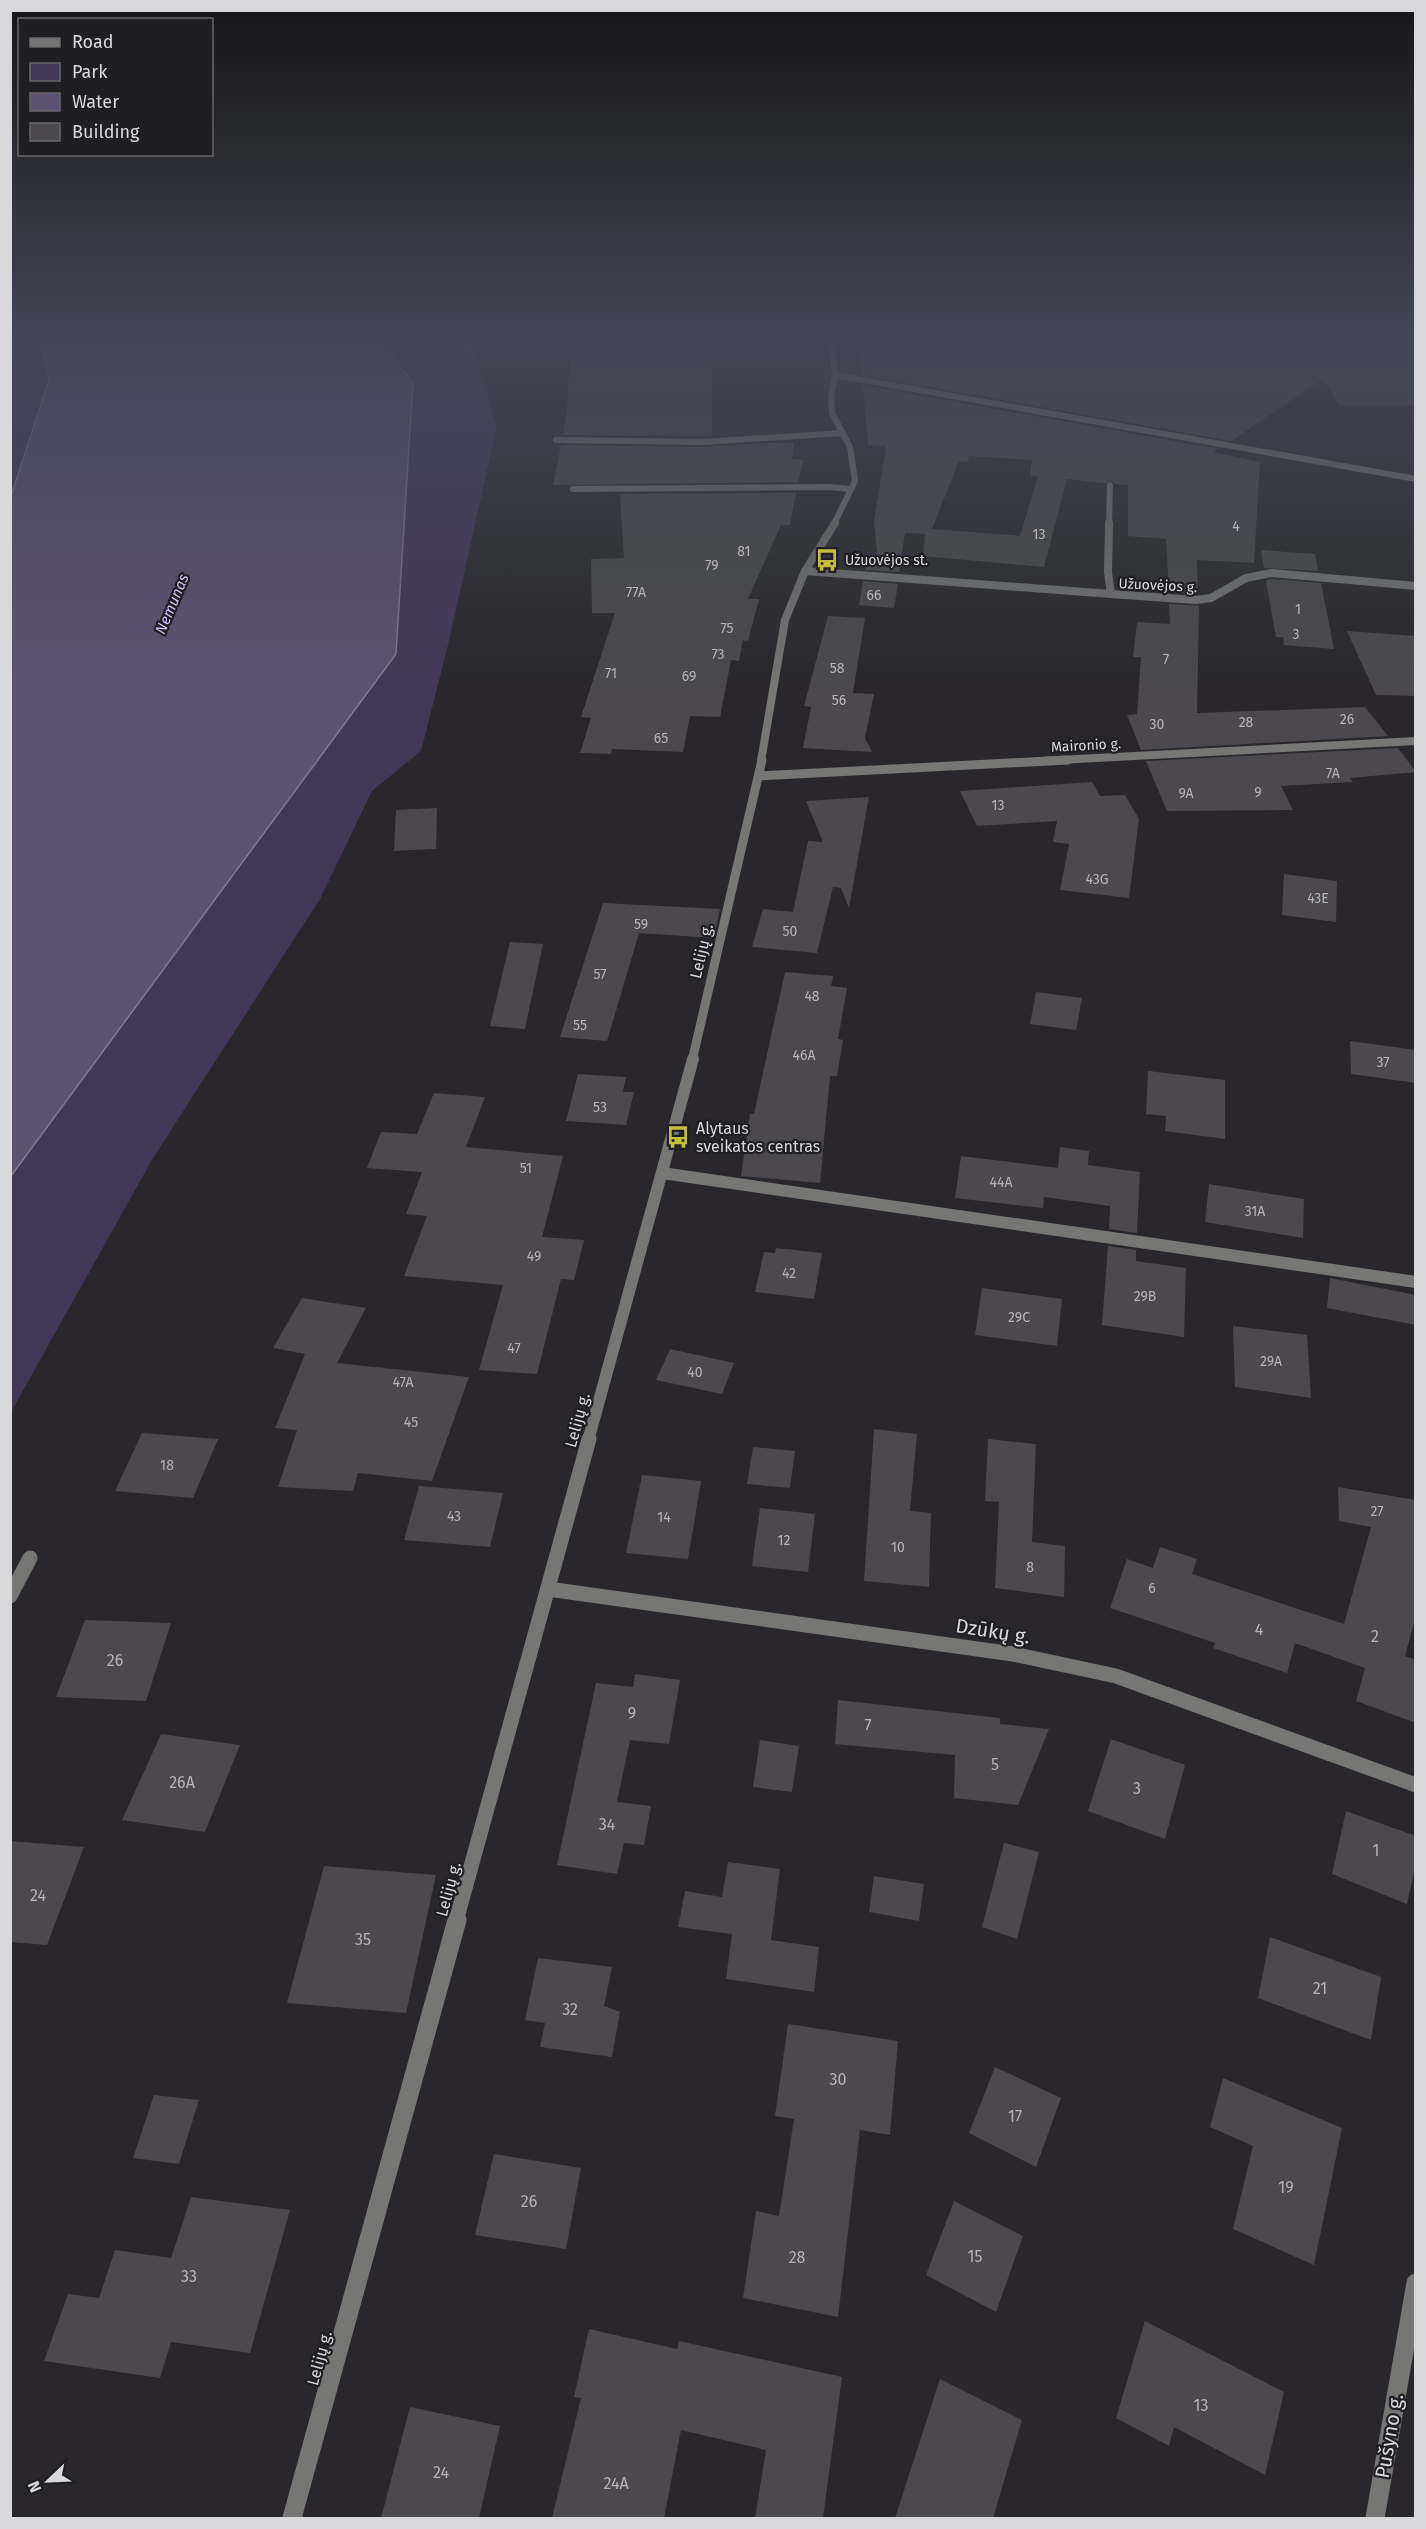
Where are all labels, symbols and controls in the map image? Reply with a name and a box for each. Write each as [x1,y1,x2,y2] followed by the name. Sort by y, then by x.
[18,18,213,156] legend
[72,31,114,53] text: Road
[72,61,108,83] text: Park
[72,91,119,113] text: Water
[72,121,140,143] text: Building
[1232,518,1240,535] house number: 4
[1032,526,1046,543] house number: 13
[737,543,751,560] house number: 81
[814,547,840,573] bus stop icon: Užuovėjos st.
[845,552,928,569] place label: Užuovėjos st.
[705,557,719,574] house number: 79
[151,571,193,637] water label: Nemunas
[1118,575,1198,596] street label: Užuovėjos g.
[626,584,646,601] house number: 77A
[867,587,881,604] house number: 66
[1295,601,1301,618] house number: 1
[720,620,734,637] house number: 75
[1293,626,1300,643] house number: 3
[711,646,725,663] house number: 73
[1163,651,1169,668] house number: 7
[830,660,845,677] house number: 58
[605,665,617,682] house number: 71
[682,668,696,685] house number: 69
[832,692,846,709] house number: 56
[1340,711,1354,728] house number: 26
[1239,714,1254,731] house number: 28
[1150,716,1165,733] house number: 30
[654,730,668,747] house number: 65
[1050,735,1122,756] street label: Maironio g.
[1326,765,1340,782] house number: 7A
[1254,784,1262,801] house number: 9
[1178,785,1194,802] house number: 9A
[991,797,1005,814] house number: 13
[1085,871,1109,888] house number: 43G
[1307,890,1329,907] house number: 43E
[634,916,648,933] house number: 59
[686,922,717,980] street label: Lelijų g.
[783,923,798,940] house number: 50
[594,966,606,983] house number: 57
[804,988,820,1005] house number: 48
[573,1017,587,1034] house number: 55
[793,1047,815,1064] house number: 46A
[1376,1054,1390,1071] house number: 37
[593,1099,607,1116] house number: 53
[696,1119,820,1156] place label: Alytaus sveikatos centras
[665,1124,691,1150] bus stop icon: Alytaus sveikatos centras
[520,1160,532,1177] house number: 51
[990,1174,1012,1191] house number: 44A
[1245,1203,1265,1220] house number: 31A
[527,1248,541,1265] house number: 49
[782,1265,796,1282] house number: 42
[1134,1288,1156,1305] house number: 29B
[1008,1309,1030,1326] house number: 29C
[507,1340,521,1357] house number: 47
[1260,1353,1282,1370] house number: 29A
[687,1364,703,1381] house number: 40
[393,1374,413,1391] house number: 47A
[561,1391,594,1449] street label: Lelijų g.
[404,1414,418,1431] house number: 45
[160,1457,174,1474] house number: 18
[1370,1503,1384,1520] house number: 27
[447,1508,461,1525] house number: 43
[657,1509,671,1526] house number: 14
[778,1532,791,1549] house number: 12
[891,1539,905,1556] house number: 10
[1026,1559,1034,1576] house number: 8
[1148,1580,1156,1597] house number: 6
[954,1613,1032,1649] street label: Dzūkų g.
[1255,1620,1264,1639] house number: 4
[1371,1627,1379,1646] house number: 2
[107,1651,123,1670] house number: 26
[628,1704,636,1723] house number: 9
[864,1716,872,1735] house number: 7
[991,1755,999,1774] house number: 5
[169,1773,196,1792] house number: 26A
[1133,1779,1141,1798] house number: 3
[599,1815,616,1834] house number: 34
[1373,1841,1379,1860] house number: 1
[432,1860,465,1918] street label: Lelijų g.
[30,1886,46,1905] house number: 24
[355,1930,371,1949] house number: 35
[1313,1979,1327,1998] house number: 21
[562,2000,578,2019] house number: 32
[830,2070,847,2089] house number: 30
[1008,2107,1022,2126] house number: 17
[1278,2178,1294,2197] house number: 19
[521,2192,537,2211] house number: 26
[968,2247,982,2266] house number: 15
[789,2248,806,2267] house number: 28
[181,2267,197,2286] house number: 33
[303,2329,336,2387] street label: Lelijų g.
[1370,2392,1408,2480] street label: Pušyno g.
[1194,2396,1208,2415] house number: 13
[18,2451,78,2511] north arrow
[433,2463,449,2482] house number: 24
[603,2474,629,2493] house number: 24A
[24,2478,45,2495] text: N

